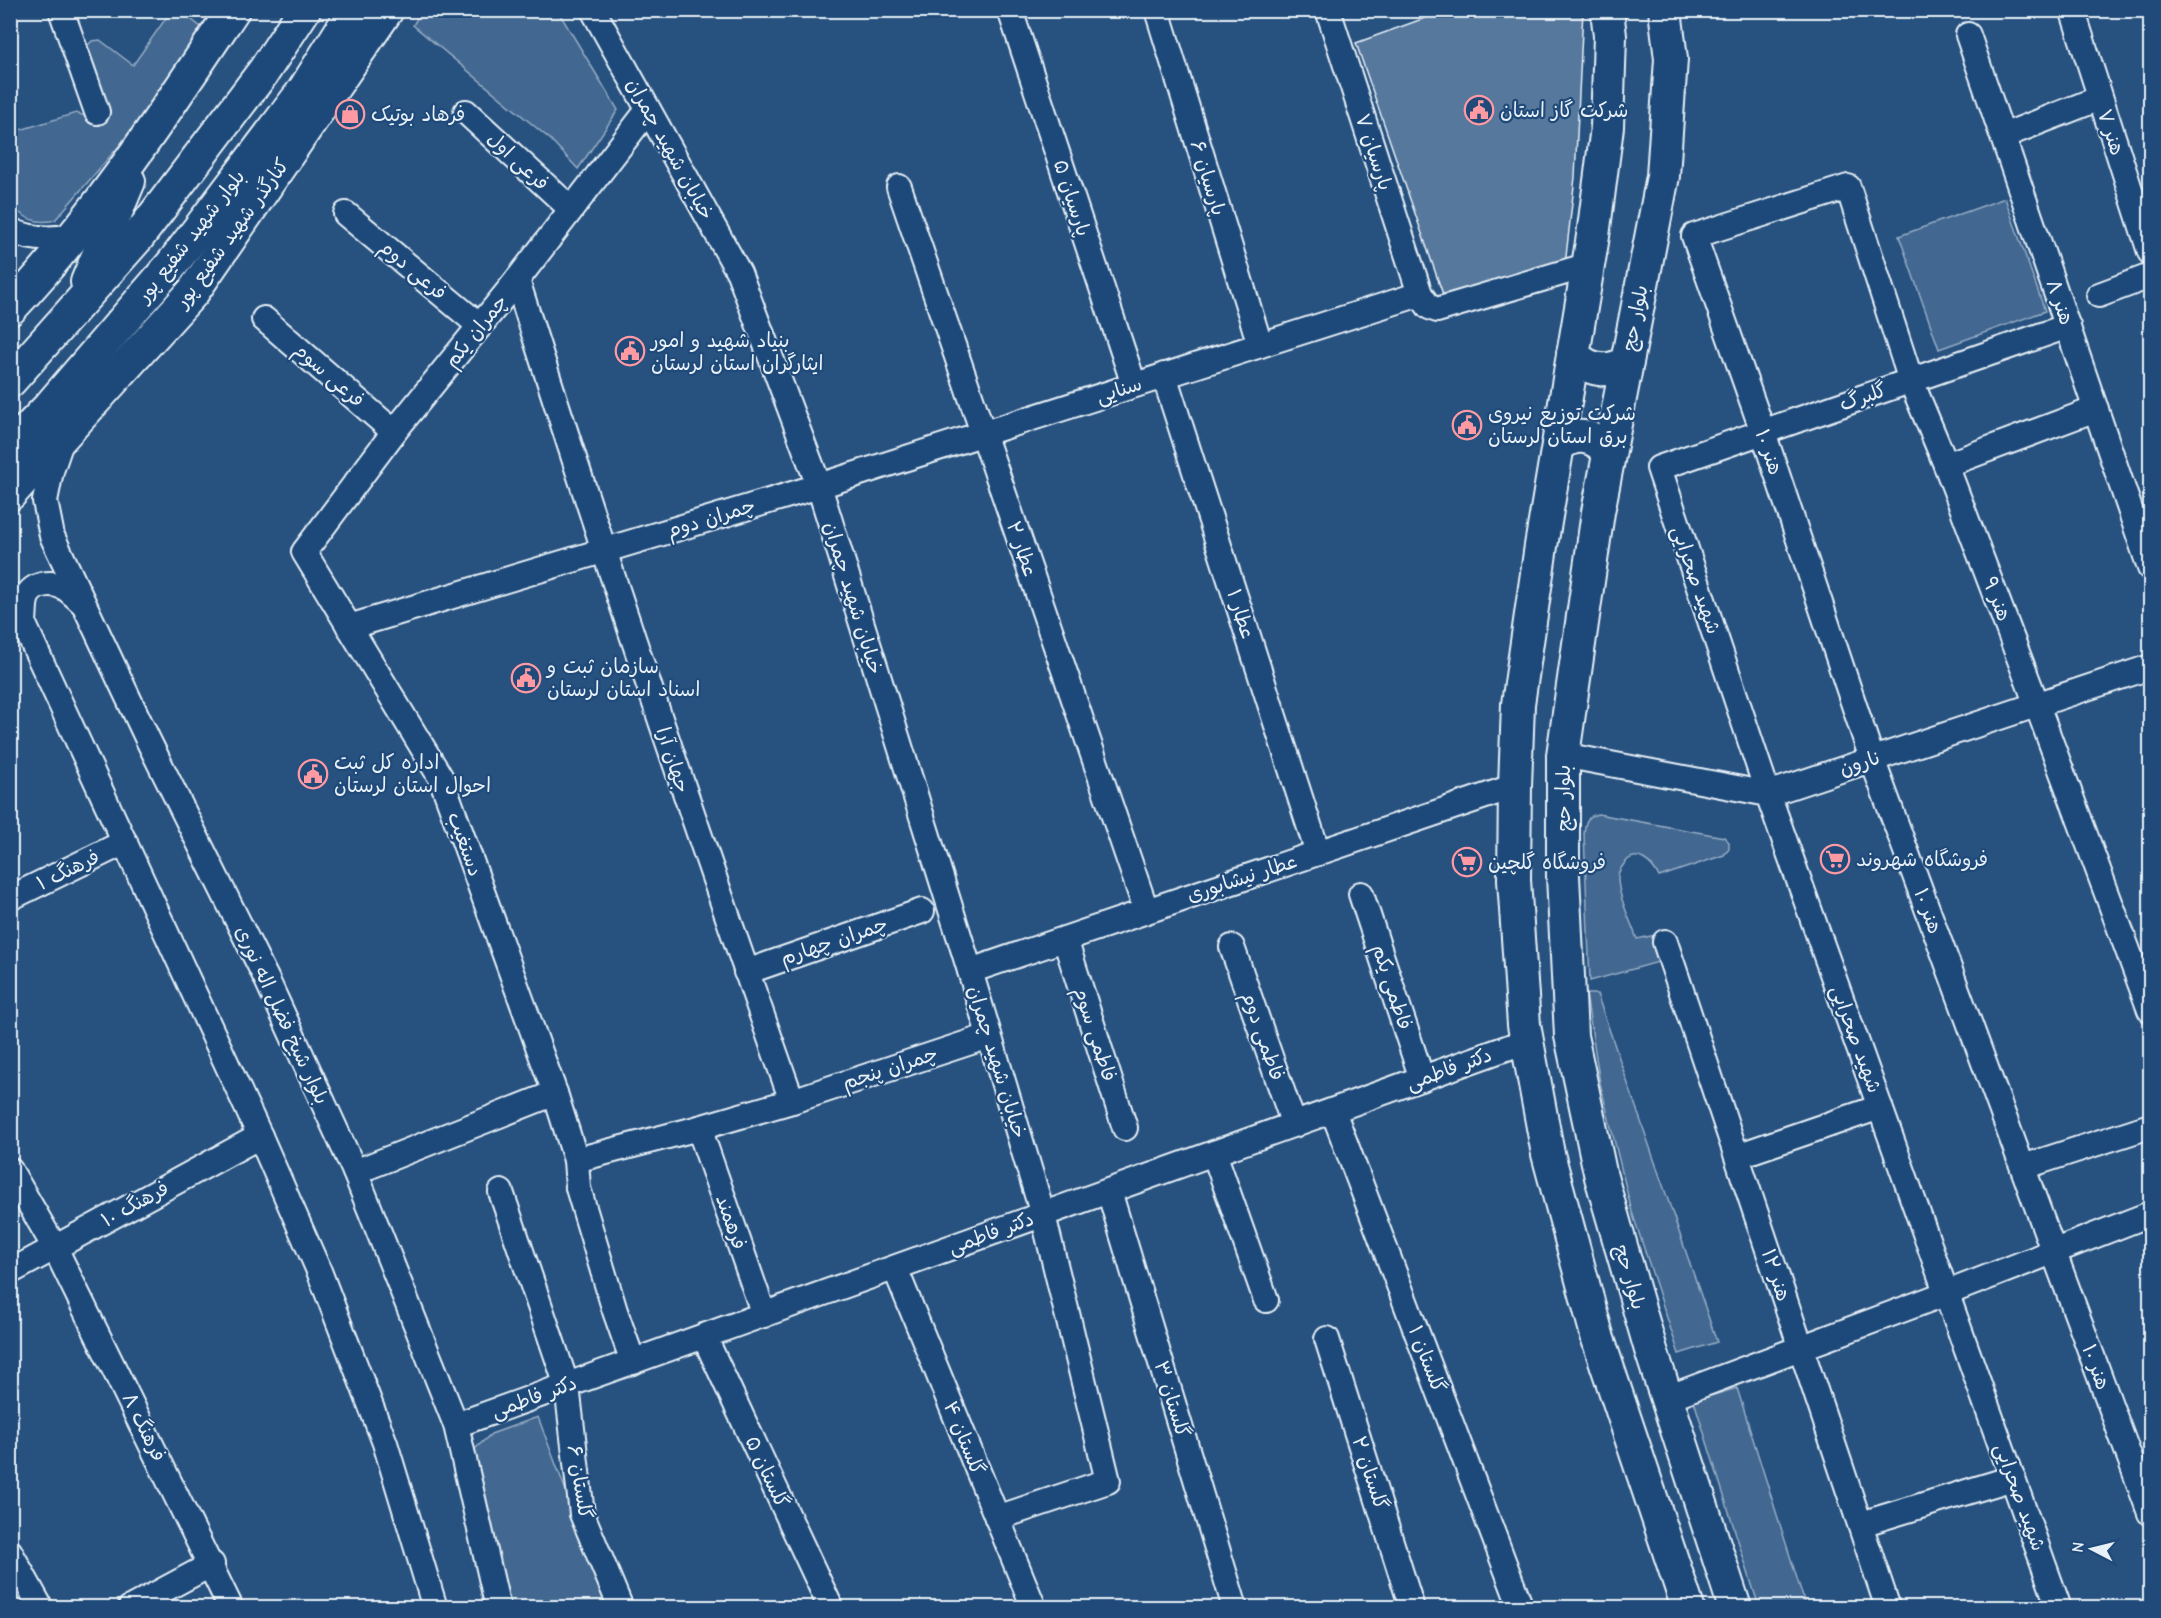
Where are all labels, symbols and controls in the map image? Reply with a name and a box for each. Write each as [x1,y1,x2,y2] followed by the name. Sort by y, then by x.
[621,74,718,224] street label: خیابان شهید چمران
[1463,94,1495,126] public building icon: شرکت گاز استان
[334,98,366,130] shop icon: فرهاد بوتیک
[1500,99,1629,122] place label: شرکت گاز استان
[371,103,465,126] place label: فرهاد بوتیک
[2093,106,2129,158] street label: هنر ۷
[1350,111,1397,194] street label: پارسیان ۷
[482,127,553,196] street label: فرعی اول
[1185,138,1230,219] street label: پارسیان ۶
[169,154,296,316] street label: کنارگذر شهید شفیع پور
[1048,157,1095,240] street label: پارسیان ۵
[131,165,252,310] street label: بلوار شهید شفیع پور
[372,235,451,308] street label: فرعی دوم
[2041,276,2079,328] street label: هنر ۸
[1617,283,1655,353] street label: بلوار حج
[440,290,515,374] street label: چمران یکم
[649,329,823,375] place label: بنیاد شهید و امور ایثارگران استان لرستان
[614,335,646,367] public building icon: بنیاد شهید و امور ایثارگران استان لرستان
[286,338,369,415] street label: فرعی سوم
[1093,372,1145,409] street label: سنایی
[1836,378,1890,416] street label: گلبرگ
[1488,402,1636,448] place label: شرکت توزیع نیروی برق استان لرستان
[1451,409,1483,441] public building icon: شرکت توزیع نیروی برق استان لرستان
[1751,426,1787,478] street label: هنر ۱۰
[664,494,759,546] street label: چمران دوم
[1002,518,1042,580] street label: عطار ۲
[818,519,887,677] street label: خیابان شهید چمران
[1666,523,1725,637] street label: شهید صحرایی
[1978,574,2016,624] street label: هنر ۹
[1222,586,1260,642] street label: عطار ۱
[545,655,700,701] place label: سازمان ثبت و اسناد استان لرستان
[510,662,542,694] public building icon: سازمان ثبت و اسناد استان لرستان
[652,724,694,796] street label: جهان آرا
[1836,746,1884,780] street label: نارون
[334,751,491,797] place label: اداره کل ثبت احوال استان لرستان
[297,758,329,790] public building icon: اداره کل ثبت احوال استان لرستان
[1552,765,1577,831] street label: بلوار حج
[443,809,487,879] street label: دستغیب
[1819,843,1851,875] supermarket icon: فروشگاه شهروند
[33,845,103,895] street label: فرهنگ ۱
[1451,846,1483,878] supermarket icon: فروشگاه گلچین
[1856,848,1988,871] place label: فروشگاه شهروند
[1184,849,1300,907] street label: عطار نیشابوری
[1488,851,1606,875] place label: فروشگاه گلچین
[1909,885,1947,937] street label: هنر ۱۰
[777,912,891,973] street label: چمران چهارم
[229,922,333,1109] street label: بلوار شیخ فضل اله نوری
[1365,942,1417,1033] street label: فاطمی یکم
[1825,982,1886,1096] street label: شهید صحرایی
[962,983,1031,1141] street label: خیابان شهید چمران
[1065,984,1121,1085] street label: فاطمی سوم
[1233,989,1289,1085] street label: فاطمی دوم
[839,1042,942,1097] street label: چمران پنجم
[1403,1043,1495,1096] street label: دکتر فاطمی
[97,1176,173,1232] street label: فرهنگ ۱۰
[711,1192,751,1252] street label: فرهمند
[945,1207,1037,1260] street label: دکتر فاطمی
[1608,1242,1650,1313] street label: بلوار حج
[1757,1246,1795,1304] street label: هنر ۱۲
[1404,1322,1450,1396] street label: گلستان ۱
[2077,1341,2115,1393] street label: هنر ۱۰
[1149,1358,1195,1440] street label: گلستان ۳
[488,1371,580,1424] street label: دکتر فاطمی
[117,1389,171,1465] street label: فرهنگ ۸
[939,1398,989,1478] street label: گلستان ۴
[740,1432,794,1512] street label: گلستان ۵
[1347,1433,1393,1513] street label: گلستان ۲
[1989,1440,2050,1554] street label: شهید صحرایی
[563,1443,597,1521] street label: گلستان ۶
[2062,1519,2122,1579] north arrow
[2069,1541,2088,1554] text: N

